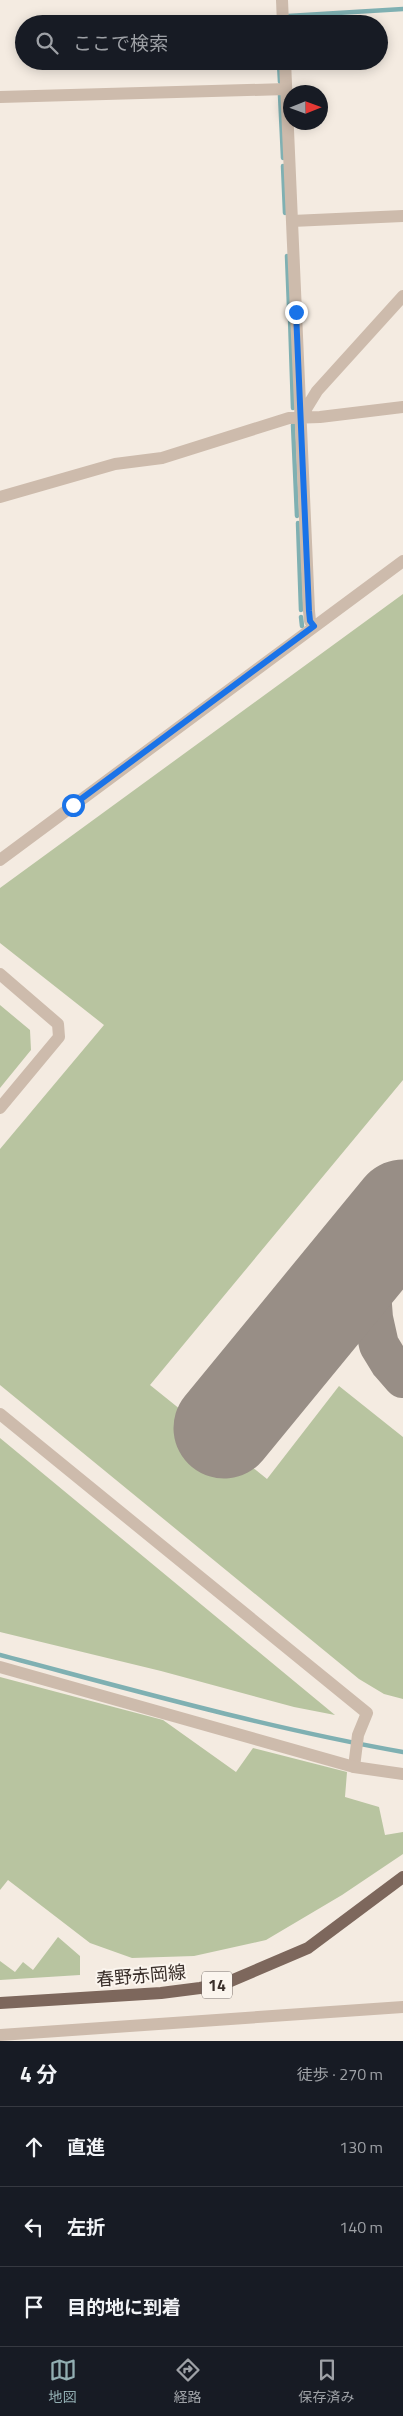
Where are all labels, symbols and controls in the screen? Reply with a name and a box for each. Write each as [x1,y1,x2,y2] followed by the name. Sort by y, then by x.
[15,15,388,70] search box
[73,28,168,57] text: ここで検索
[33,29,61,57] icon: search
[283,85,328,130] north arrow
[285,301,308,324] route end
[62,794,85,817] route start
[95,1958,187,1993] street label: 春野赤岡線
[202,1972,232,1998] road number: 14
[20,2058,57,2090] text: 4 分
[297,2062,383,2086] text: 徒歩 · 270 m
[67,2132,105,2161] text: 直進
[20,2133,48,2161] icon: ahead
[339,2135,383,2159] text: 130 m
[67,2212,105,2241] text: 左折
[20,2213,48,2241] icon: left
[339,2215,383,2239] text: 140 m
[67,2292,181,2321] text: 目的地に到着
[20,2293,48,2321] icon: arrive
[49,2356,77,2407] tab: 地図
[174,2356,202,2407] tab: 経路
[299,2356,355,2407] tab: 保存済み

